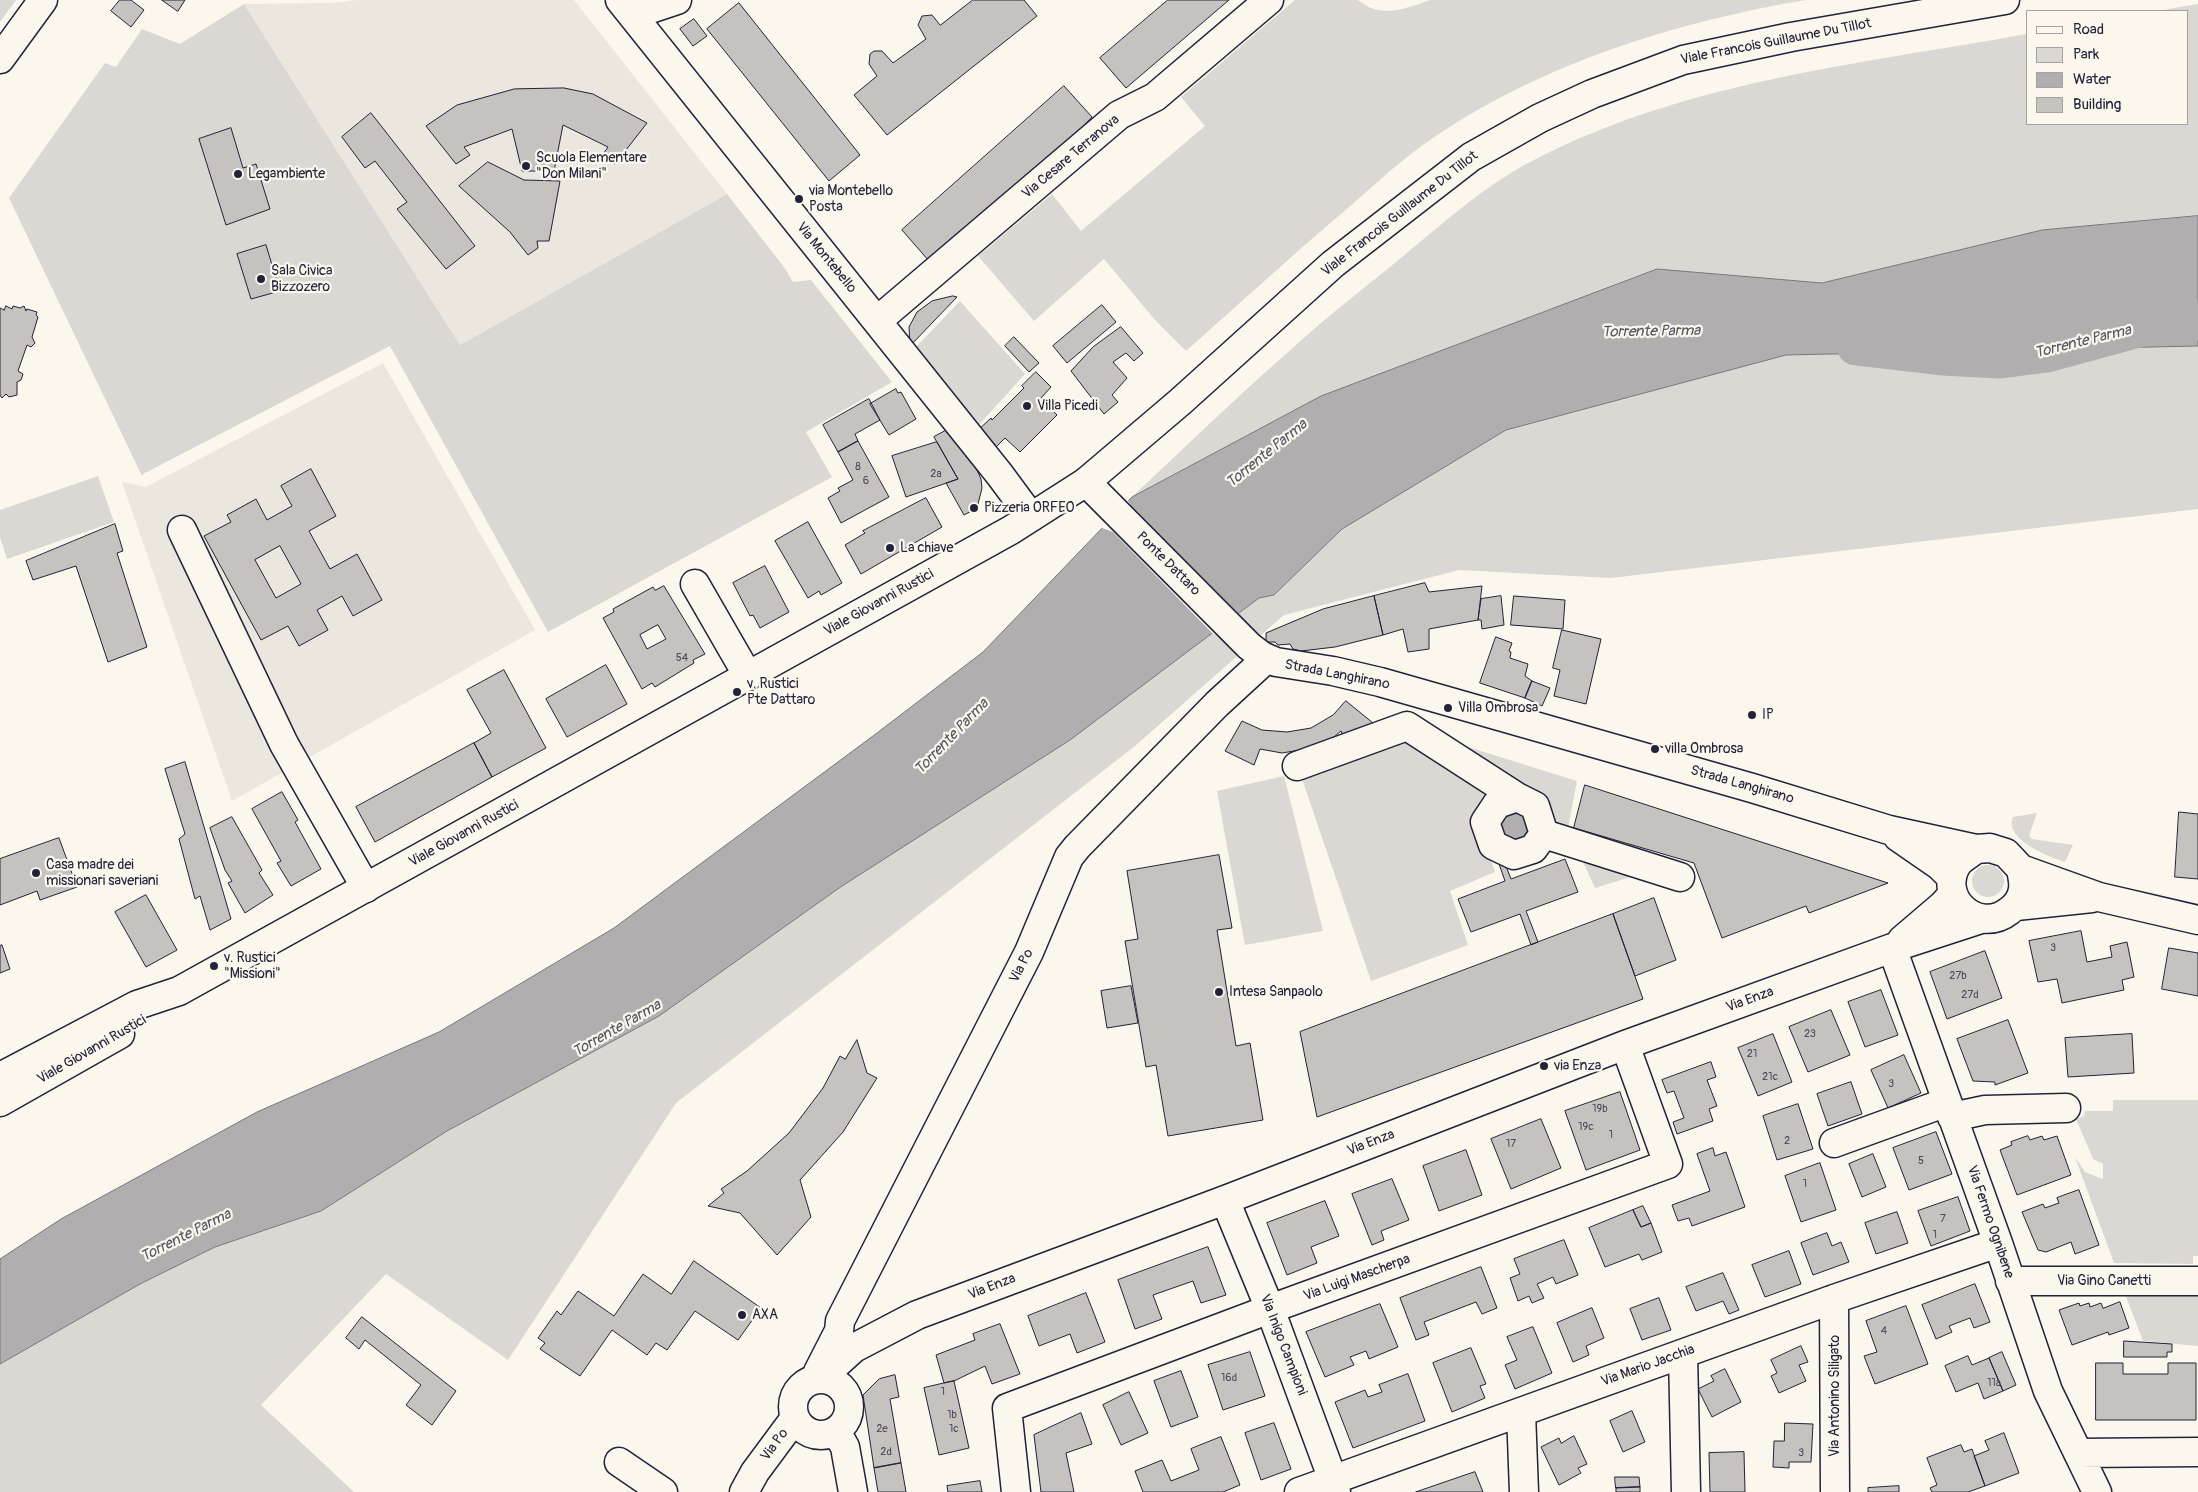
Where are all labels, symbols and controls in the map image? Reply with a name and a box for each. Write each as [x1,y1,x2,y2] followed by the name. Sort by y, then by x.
[2026,10,2188,125] legend
[1679,15,1873,69] street label: Viale Francois Guillaume Du Tillot
[2073,20,2104,39] text: Road
[2073,45,2099,64] text: Park
[2073,70,2111,89] text: Water
[2073,95,2121,114] text: Building
[1019,111,1123,203] street label: Via Cesare Terranova
[1318,148,1482,280] street label: Viale Francois Guillaume Du Tillot
[536,150,647,182] place label: Scuola Elementare "Don Milani"
[520,160,532,172] marker: Scuola Elementare "Don Milani"
[248,166,325,182] place label: Legambiente
[232,168,244,180] marker: Legambiente
[809,183,893,216] place label: via Montebello Posta
[793,193,805,205] marker: via Montebello Posta
[792,219,860,297] street label: Via Montebello
[271,263,333,296] place label: Sala Civica Bizzozero
[255,273,267,285] marker: Sala Civica Bizzozero
[2033,321,2133,363] water label: Torrente Parma
[1602,322,1700,342] water label: Torrente Parma
[1037,398,1098,414] place label: Villa Picedi
[1021,400,1033,412] marker: Villa Picedi
[1223,416,1311,492] water label: Torrente Parma
[855,460,861,474] house number: 8
[930,467,942,481] house number: 2a
[863,474,869,488] house number: 6
[984,500,1074,516] place label: Pizzeria ORFEO
[968,502,980,514] marker: Pizzeria ORFEO
[1133,529,1203,599] street label: Ponte Dattaro
[900,540,953,556] place label: La chiave
[884,542,896,554] marker: La chiave
[821,566,937,640] street label: Viale Giovanni Rustici
[676,651,688,665] house number: 54
[1283,657,1391,693] street label: Strada Langhirano
[747,676,815,709] place label: v. Rustici Pte Dattaro
[731,686,743,698] marker: v. Rustici Pte Dattaro
[911,695,993,779] water label: Torrente Parma
[1458,700,1538,716] place label: Villa Ombrosa
[1442,702,1454,714] marker: Villa Ombrosa
[1762,707,1774,723] place label: IP
[1746,709,1758,721] marker: IP
[1665,741,1743,757] place label: villa Ombrosa
[1649,743,1661,755] marker: villa Ombrosa
[1688,762,1796,808] street label: Strada Langhirano
[406,797,522,871] street label: Viale Giovanni Rustici
[46,857,158,890] place label: Casa madre dei missionari saveriani
[30,867,42,879] marker: Casa madre dei missionari saveriani
[2050,941,2056,955] house number: 3
[1006,946,1038,986] street label: Via Po
[224,950,281,982] place label: v. Rustici "Missioni"
[208,960,220,972] marker: v. Rustici "Missioni"
[1949,969,1967,983] house number: 27b
[1229,984,1323,1000] place label: Intesa Sanpaolo
[1724,984,1776,1016] street label: Via Enza
[1213,986,1225,998] marker: Intesa Sanpaolo
[1961,988,1979,1002] house number: 27d
[570,997,664,1061] water label: Torrente Parma
[35,1012,149,1088] street label: Viale Giovanni Rustici
[1804,1027,1816,1041] house number: 23
[1747,1047,1757,1061] house number: 21
[1554,1058,1601,1074] place label: via Enza
[1538,1060,1550,1072] marker: via Enza
[1762,1070,1778,1084] house number: 21c
[1888,1077,1894,1091] house number: 3
[1592,1102,1608,1116] house number: 19b
[1578,1120,1594,1134] house number: 19c
[1345,1126,1397,1160] street label: Via Enza
[1609,1128,1613,1142] house number: 1
[1784,1134,1790,1148] house number: 2
[1506,1137,1516,1151] house number: 17
[1918,1154,1924,1168] house number: 5
[1963,1163,2017,1281] street label: Via Fermo Ognibene
[1803,1177,1807,1191] house number: 1
[138,1206,234,1266] water label: Torrente Parma
[1940,1212,1946,1226] house number: 7
[1933,1228,1937,1242] house number: 1
[1302,1251,1412,1305] street label: Via Luigi Mascherpa
[966,1270,1018,1304] street label: Via Enza
[2057,1273,2151,1289] street label: Via Gino Canetti
[1256,1292,1310,1398] street label: Via Inigo Campioni
[752,1307,778,1323] place label: AXA
[736,1309,748,1321] marker: AXA
[1881,1324,1887,1338] house number: 4
[1827,1335,1843,1457] street label: Via Antonino Siligato
[1599,1341,1697,1391] street label: Via Mario Jacchia
[1221,1371,1237,1385] house number: 16d
[1987,1376,2001,1390] house number: 11a
[941,1385,945,1399] house number: 1
[947,1408,957,1422] house number: 1b
[876,1422,888,1436] house number: 2e
[949,1422,959,1436] house number: 1c
[758,1426,792,1464] street label: Via Po
[880,1445,892,1459] house number: 2d
[1798,1446,1804,1460] house number: 3

